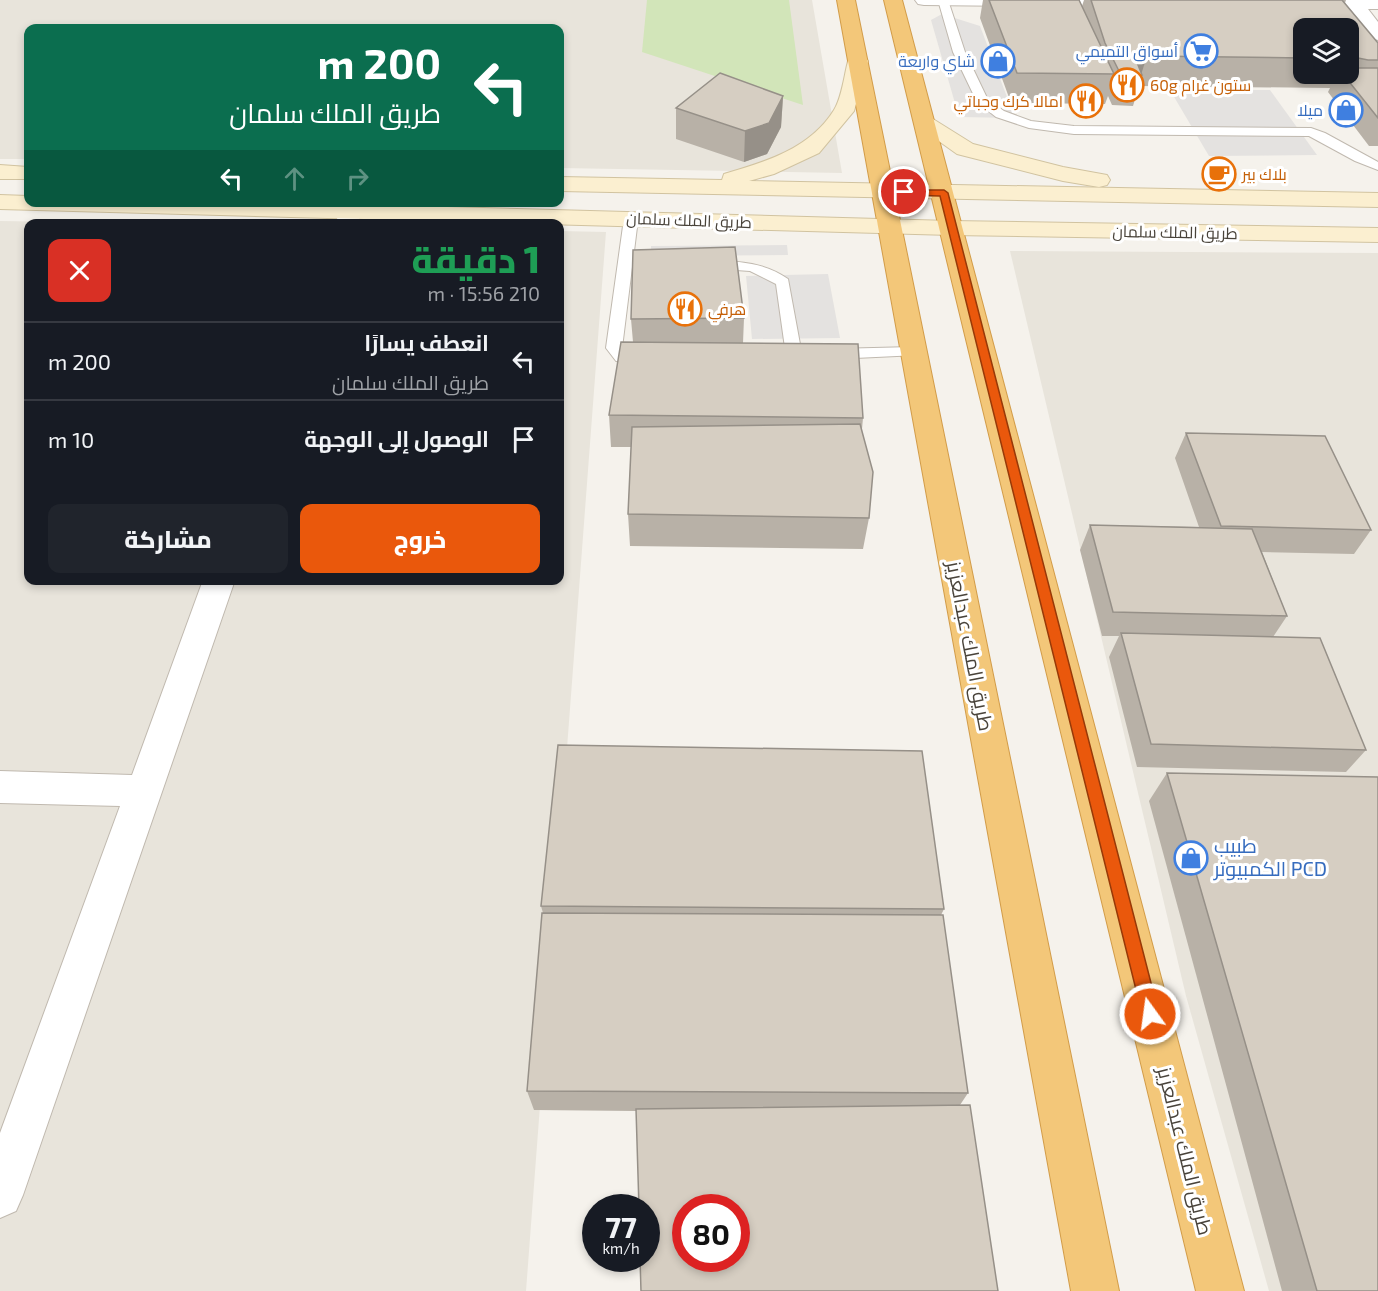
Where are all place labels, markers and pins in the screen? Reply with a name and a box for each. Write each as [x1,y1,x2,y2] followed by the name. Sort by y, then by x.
[1183,33,1219,69] supermarket icon: أسواق التميمي
[1076,41,1178,65] place label: أسواق التميمي
[980,43,1016,79] shop icon: شاي واربعة
[898,51,975,75] place label: شاي واربعة
[1109,67,1145,103] restaurant icon: 60g ستون غرام
[1150,75,1251,97] place label: 60g ستون غرام
[1068,83,1104,119] restaurant icon: امالا كرك وجباتي
[953,91,1063,115] place label: امالا كرك وجباتي
[1328,92,1364,128] shop icon: ميلا
[1297,100,1323,120] place label: ميلا
[1201,156,1237,192] cafe icon: بلاك بير
[1241,164,1287,184] place label: بلاك بير
[878,166,929,217] pin
[667,291,703,327] restaurant icon: هرفي
[708,299,746,323] place label: هرفي
[1213,833,1327,881] place label: طبيب الكمبيوتر PCD
[1173,840,1209,876] shop icon: طبيب الكمبيوتر PCD

